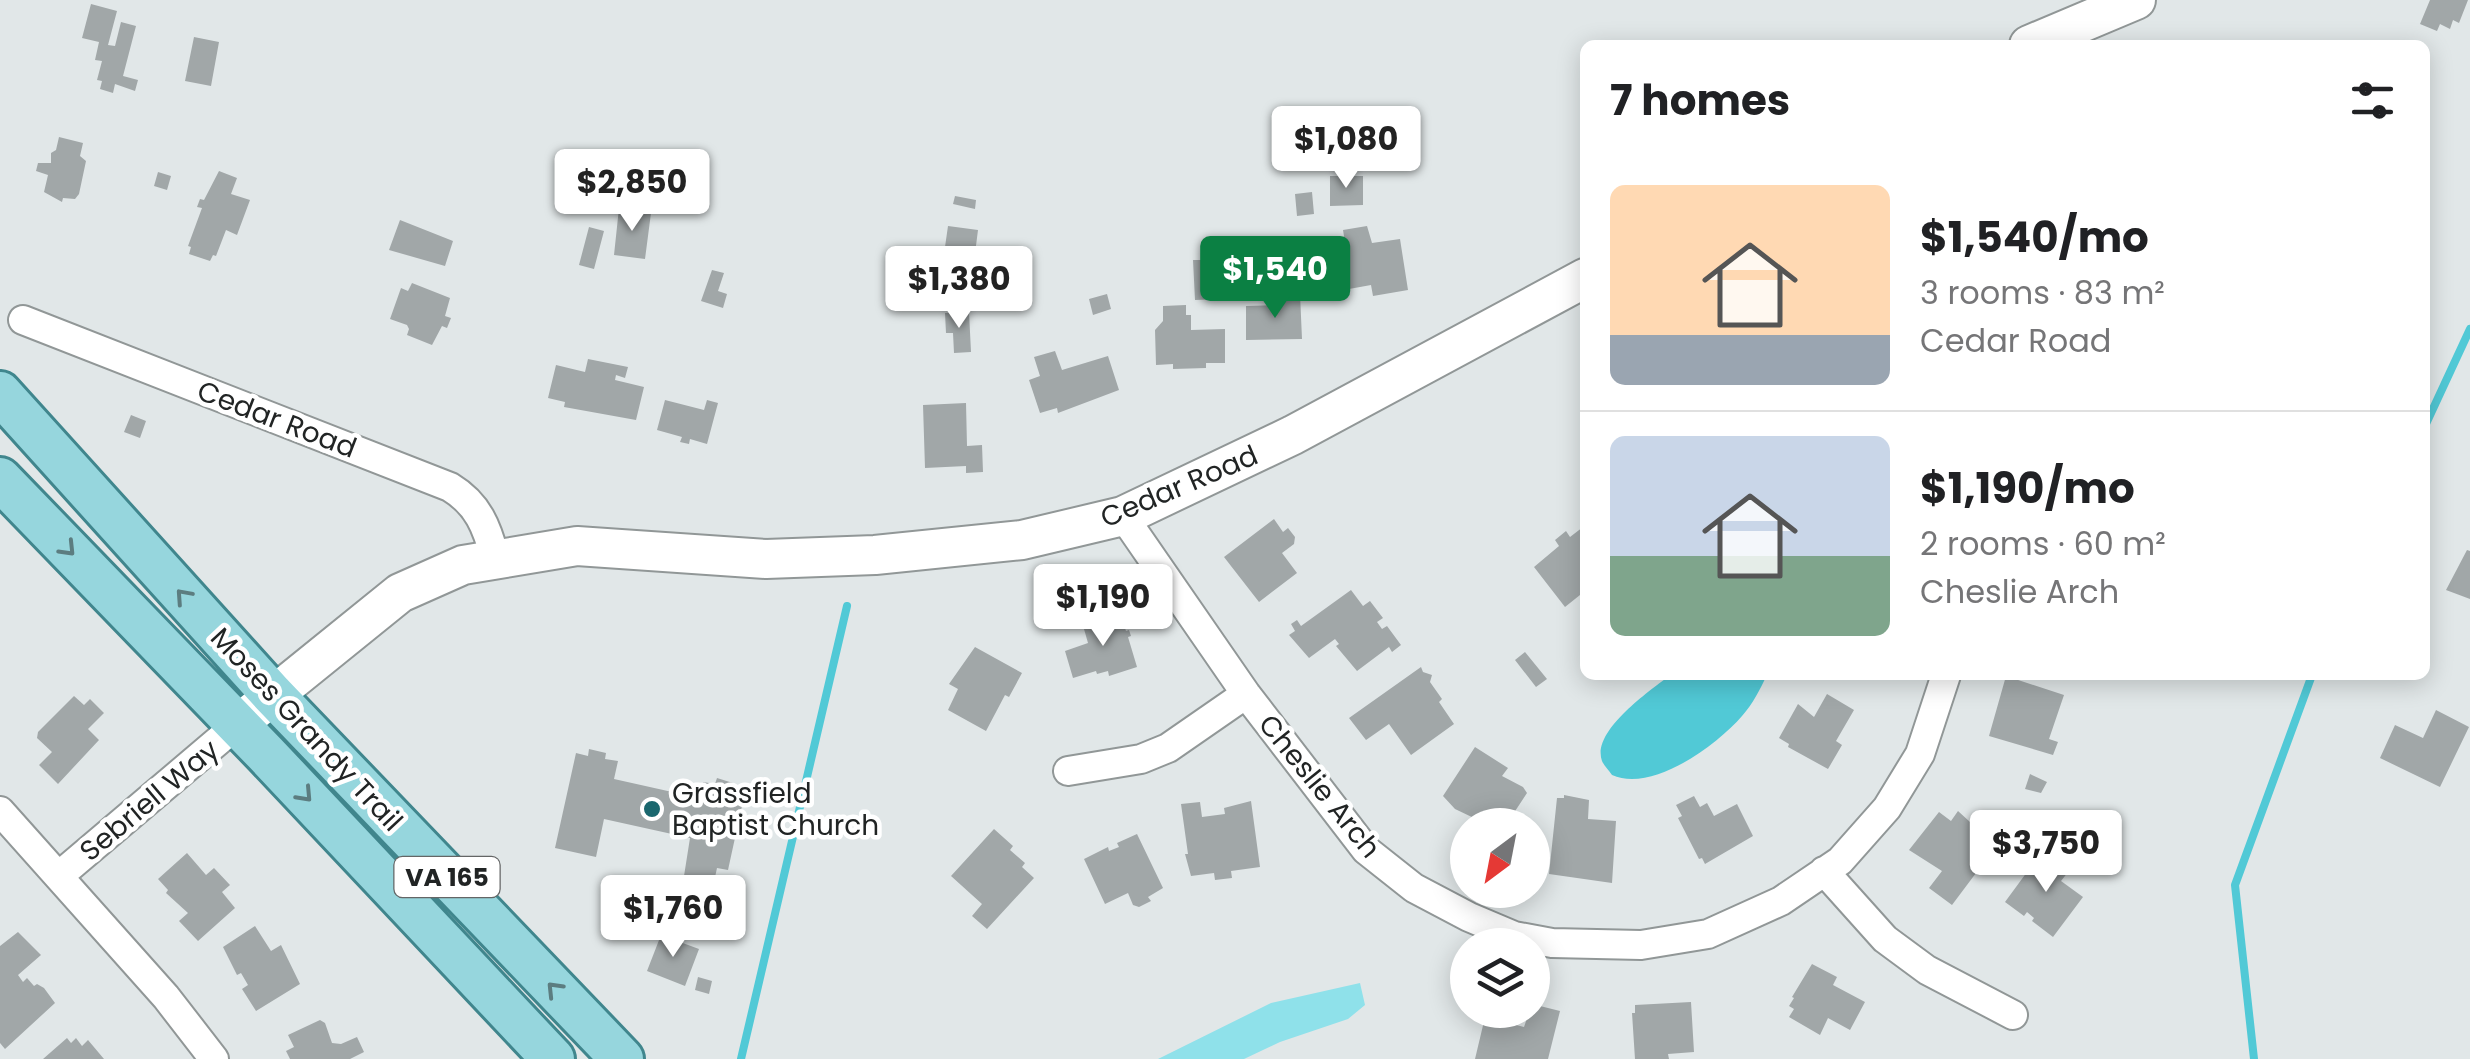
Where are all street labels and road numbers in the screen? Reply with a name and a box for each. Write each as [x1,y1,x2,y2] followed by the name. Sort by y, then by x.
[192,371,362,468] street label: Cedar Road
[1094,436,1264,537] street label: Cedar Road
[202,619,411,840] street label: Moses Grandy Trail
[1250,706,1390,866] street label: Cheslie Arch
[71,730,227,870] street label: Sebriell Way
[394,857,500,897] road number: VA 165

